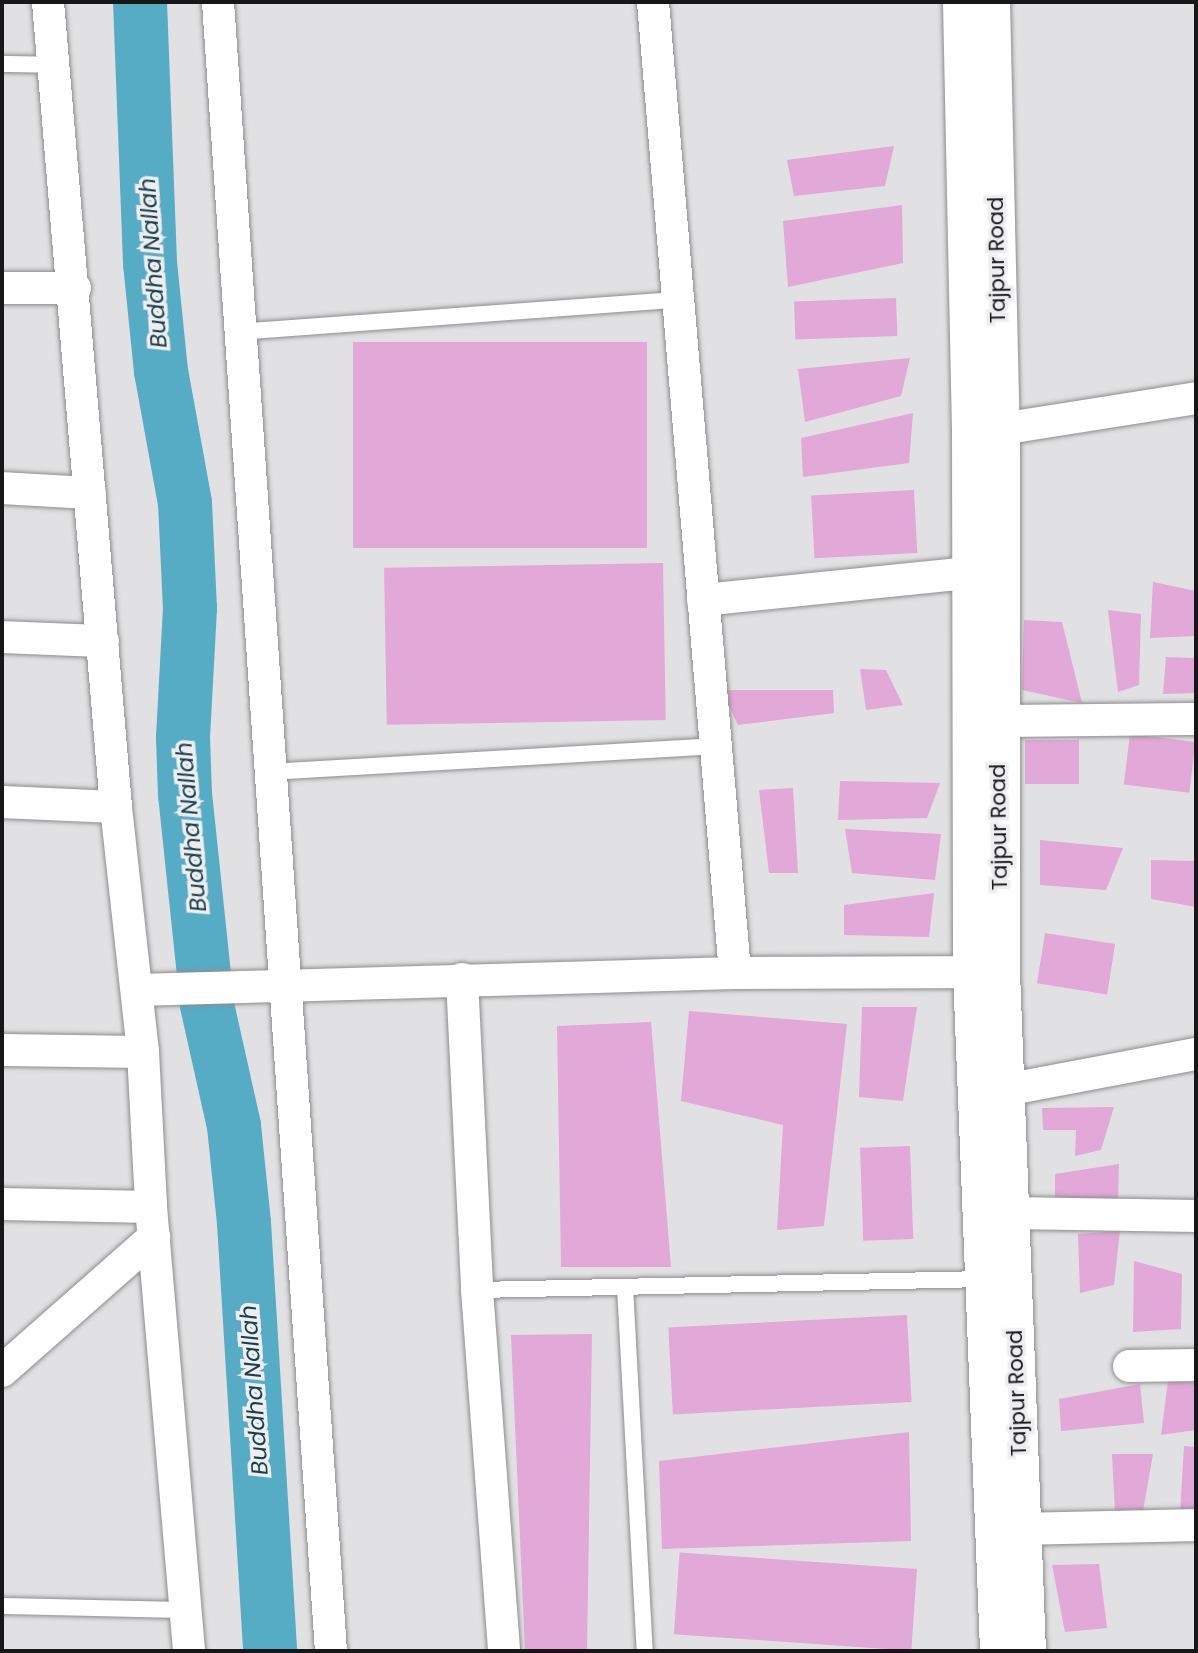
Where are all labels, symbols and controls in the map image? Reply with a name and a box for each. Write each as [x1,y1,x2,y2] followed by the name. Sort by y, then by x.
[133,177,173,349] water label: Buddha Nallah
[983,197,1011,323] street label: Tajpur Road
[170,741,212,913] water label: Buddha Nallah
[985,764,1013,890] street label: Tajpur Road
[234,1304,274,1476] water label: Buddha Nallah
[1002,1329,1032,1457] street label: Tajpur Road

